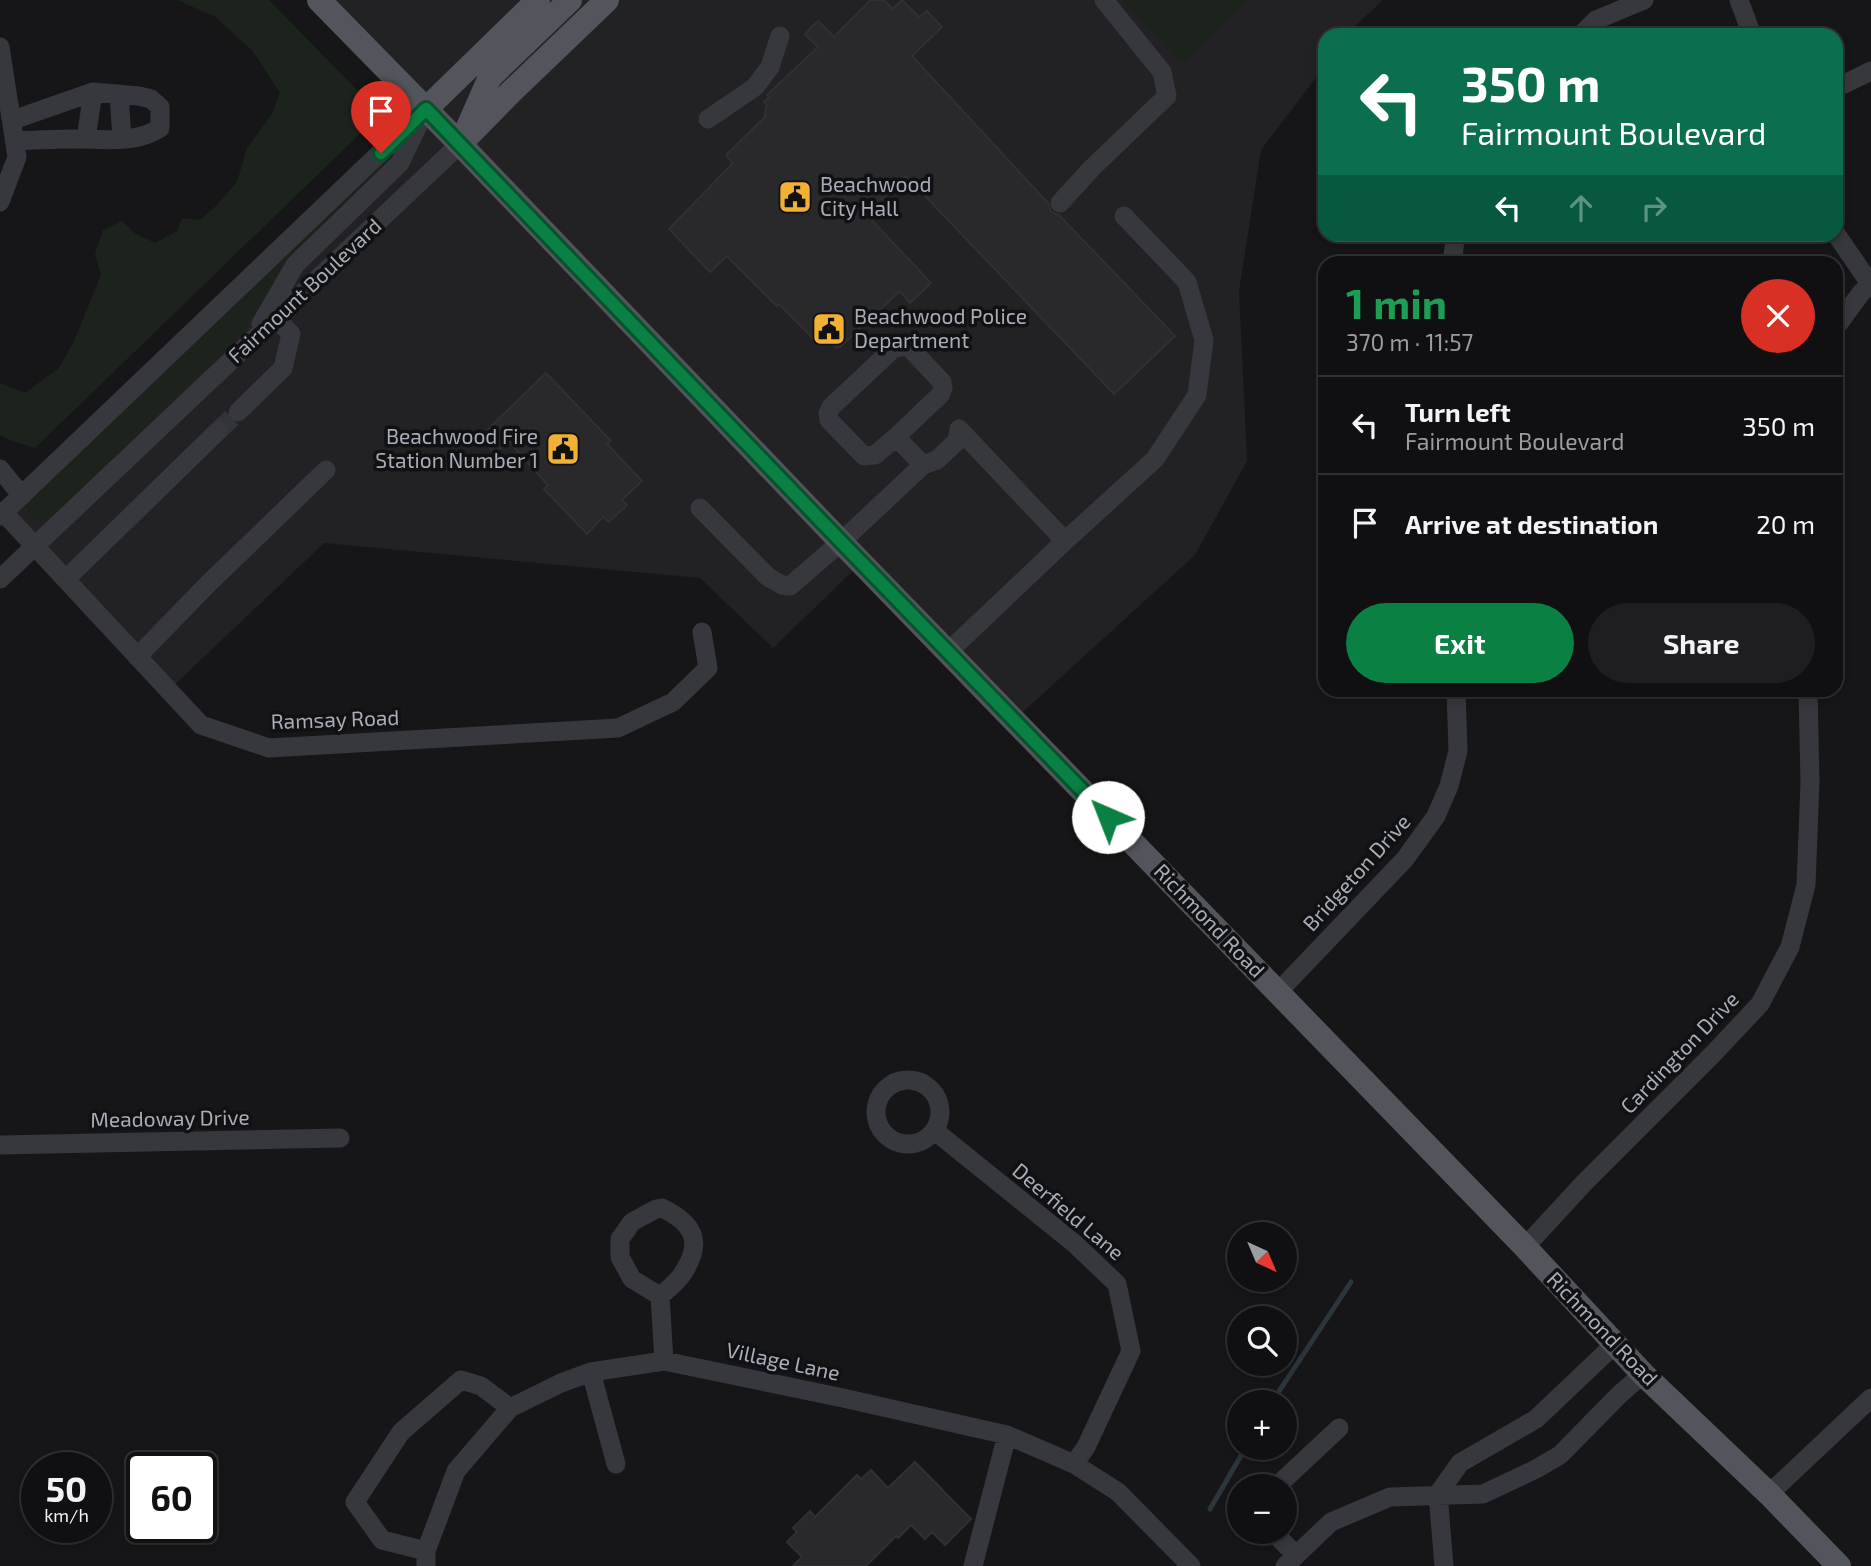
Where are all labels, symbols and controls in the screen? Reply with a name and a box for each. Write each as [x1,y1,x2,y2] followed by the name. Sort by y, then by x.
[1461,53,1601,112] text: 350 m
[1346,56,1437,147] icon: left
[351,81,411,153] pin
[362,92,400,130] icon: arrive
[1461,113,1766,151] text: Fairmount Boulevard
[820,171,931,220] place label: Beachwood City Hall
[776,178,814,216] public building icon: Beachwood City Hall
[1489,189,1527,227] icon: left
[1562,189,1600,227] icon: ahead
[1635,189,1673,227] icon: right
[222,212,386,367] street label: Fairmount Boulevard
[1346,277,1447,327] text: 1 min
[1741,279,1815,353] button: close
[854,303,1027,352] place label: Beachwood Police Department
[810,310,848,348] public building icon: Beachwood Police Department
[1346,328,1473,356] text: 370 m · 11:57
[1405,396,1511,427] text: Turn left
[1346,406,1384,444] icon: left
[1742,410,1815,441] text: 350 m
[375,423,538,472] place label: Beachwood Fire Station Number 1
[1405,427,1624,455] text: Fairmount Boulevard
[544,430,582,468] public building icon: Beachwood Fire Station Number 1
[1346,504,1384,542] icon: arrive
[1405,508,1658,539] text: Arrive at destination
[1756,508,1815,539] text: 20 m
[1346,603,1574,683] button: Exit
[1588,603,1815,683] button: Share
[270,704,400,733] street label: Ramsay Road
[1071,780,1145,854] position arrow
[1297,809,1415,935] street label: Bridgeton Drive
[1150,858,1271,982] street label: Richmond Road
[1615,986,1743,1118] street label: Cardington Drive
[90,1104,250,1131] street label: Meadoway Drive
[1008,1157,1130,1265] street label: Deerfield Lane
[1227,1222,1297,1292] north arrow
[1227,1222,1297,1544] map controls
[1543,1266,1664,1390] street label: Richmond Road
[1227,1306,1297,1376] button: search
[724,1336,842,1385] street label: Village Lane
[1227,1390,1297,1460] button: +
[126,1452,217,1543] speed limit sign: 60
[46,1467,87,1509] text: 50
[1227,1474,1297,1544] button: −
[44,1504,89,1526] text: km/h

